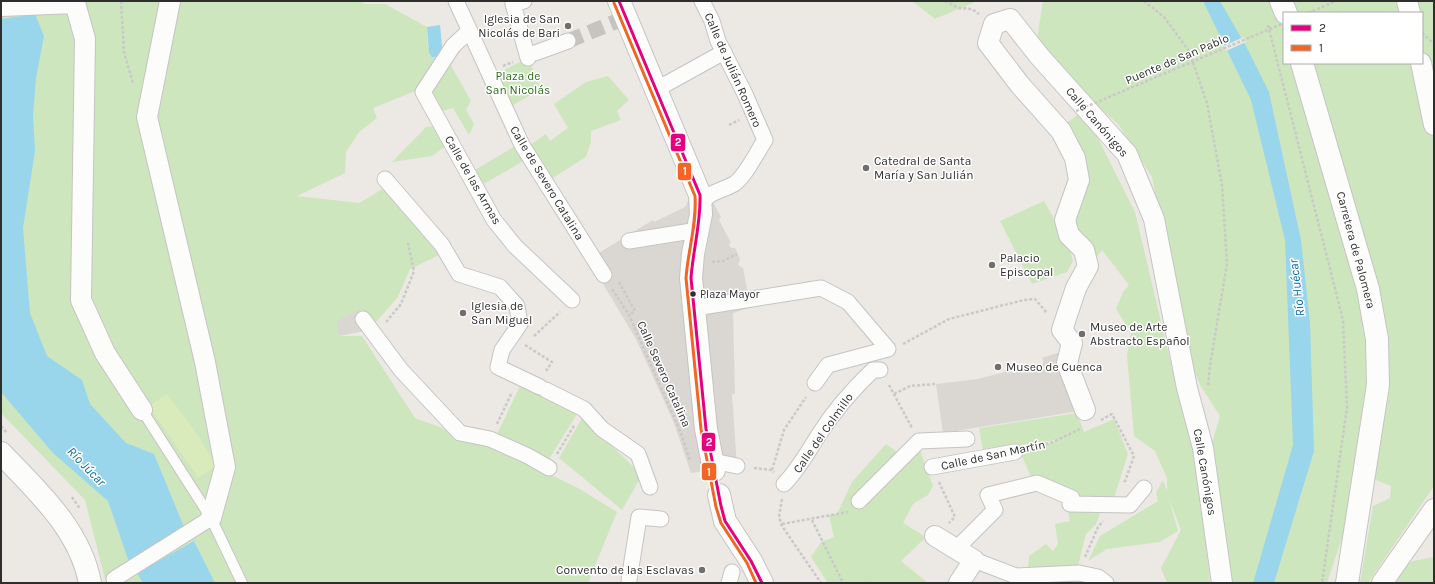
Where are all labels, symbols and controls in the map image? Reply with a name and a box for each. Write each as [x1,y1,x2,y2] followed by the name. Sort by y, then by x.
[701,11,765,129] street label: Calle de Julián Romero
[478,12,560,40] place label: Iglesia de San Nicolás de Bari
[1283,12,1423,64] legend
[563,21,573,31] marker: Iglesia de San Nicolás de Bari
[1319,21,1326,35] text: 2
[1123,31,1231,87] street label: Puente de San Pablo
[1319,41,1323,55] text: 1
[486,69,550,97] park label: Plaza de San Nicolás
[1063,84,1131,160] street label: Calle Canónigos
[507,123,587,243] street label: Calle de Severo Catalina
[442,133,504,227] street label: Calle de las Armas
[670,133,686,152] line badge: 2
[675,136,682,149] text: 2
[874,154,973,182] place label: Catedral de Santa María y San Julián
[677,162,692,181] line badge: 1
[861,163,871,173] marker: Catedral de Santa María y San Julián
[683,165,687,178] text: 1
[1334,190,1378,310] street label: Carretera de Palomera
[1000,251,1053,279] place label: Palacio Episcopal
[1285,258,1307,318] water label: Río Huécar
[987,260,997,270] marker: Palacio Episcopal
[700,288,760,301] place label: Plaza Mayor
[688,289,698,299] marker: Plaza Mayor
[471,299,532,327] place label: Iglesia de San Miguel
[458,308,468,318] marker: Iglesia de San Miguel
[634,319,694,429] street label: Calle Severo Catalina
[1090,320,1190,348] place label: Museo de Arte Abstracto Español
[1077,329,1087,339] marker: Museo de Arte Abstracto Español
[1006,360,1102,374] place label: Museo de Cuenca
[993,362,1003,372] marker: Museo de Cuenca
[790,390,856,476] street label: Calle del Colmillo
[1190,427,1220,517] street label: Calle Canónigos
[701,432,716,452] line badge: 2
[706,436,713,449] text: 2
[940,437,1046,473] street label: Calle de San Martín
[64,444,109,489] water label: Río Júcar
[701,462,717,481] line badge: 1
[707,466,711,479] text: 1
[556,563,694,577] place label: Convento de las Esclavas
[697,565,707,575] marker: Convento de las Esclavas

